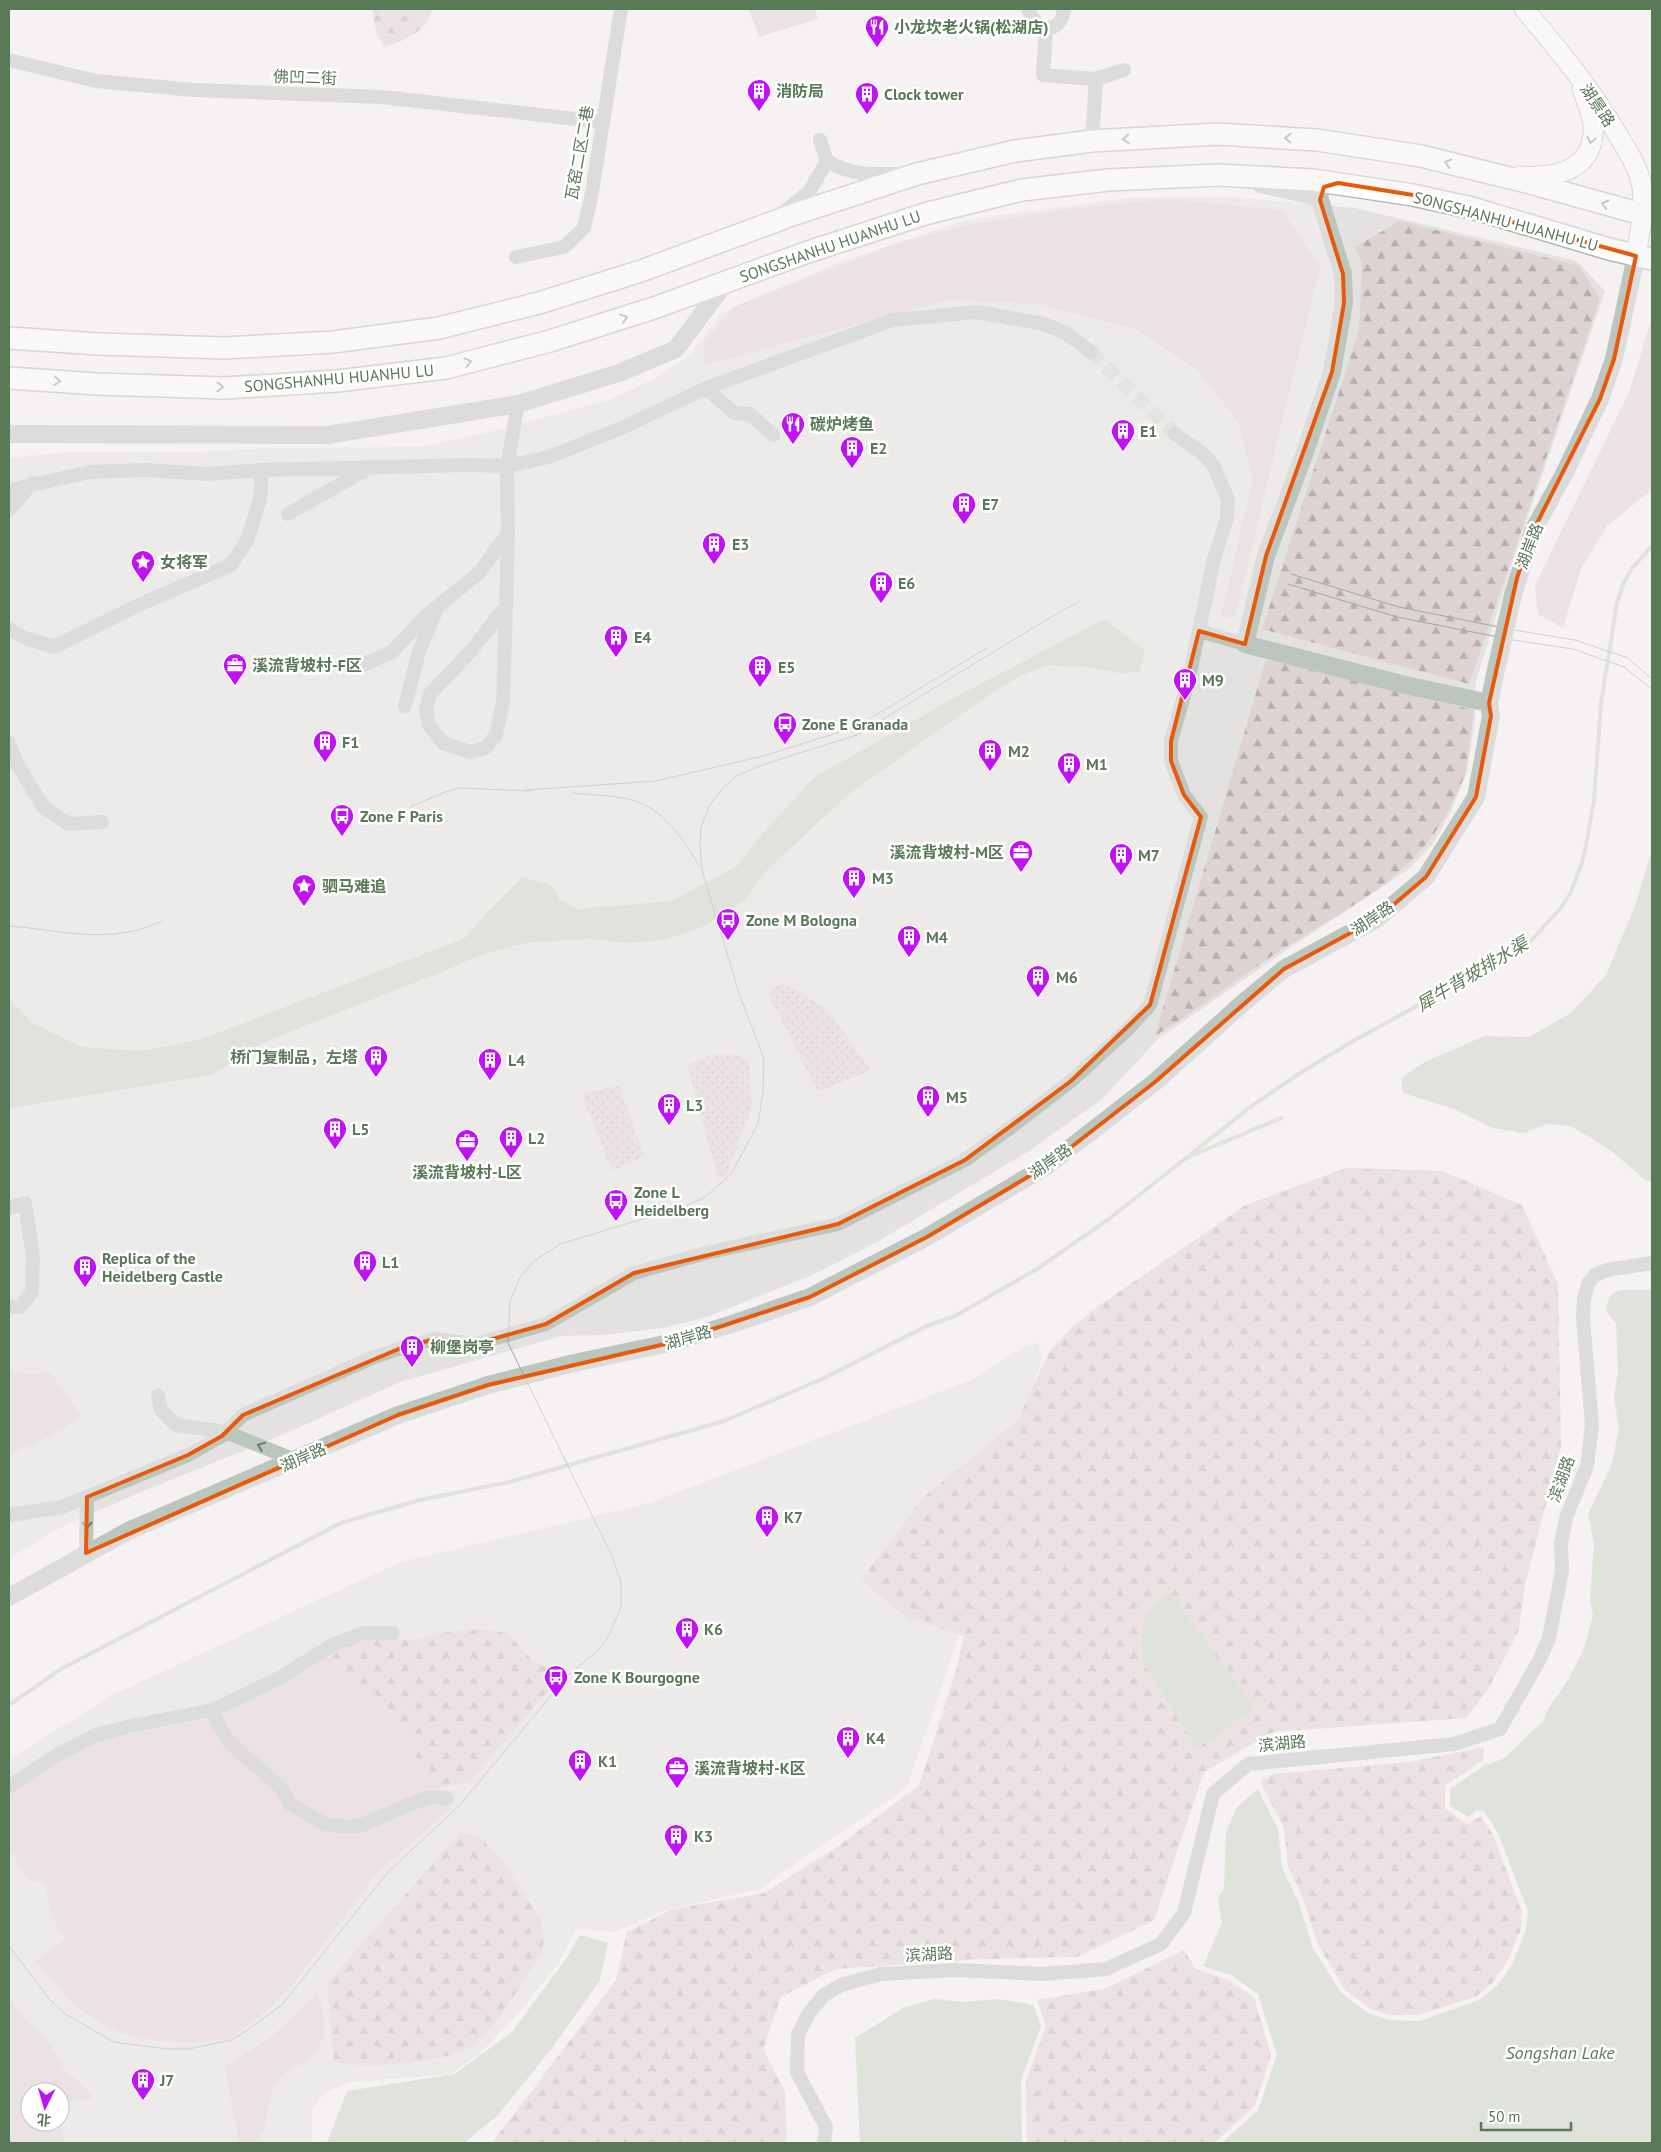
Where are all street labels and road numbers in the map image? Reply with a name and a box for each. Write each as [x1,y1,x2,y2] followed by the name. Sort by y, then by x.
[273,66,337,88] street label: 佛凹二街
[1576,80,1620,130] street label: 湖景路
[561,104,597,202] street label: 瓦窑二区二巷
[1411,187,1601,255] street label: SONGSHANHU HUANHU LU
[737,206,923,286] street label: SONGSHANHU HUANHU LU
[243,360,435,396] street label: SONGSHANHU HUANHU LU
[1511,520,1547,572] street label: 湖岸路
[1347,896,1397,940] street label: 湖岸路
[1025,1139,1075,1183] street label: 湖岸路
[662,1321,714,1353] street label: 湖岸路
[277,1438,329,1476] street label: 湖岸路
[1543,1453,1579,1505] street label: 滨湖路
[1257,1731,1307,1755] street label: 滨湖路
[905,1943,953,1965] street label: 滨湖路

